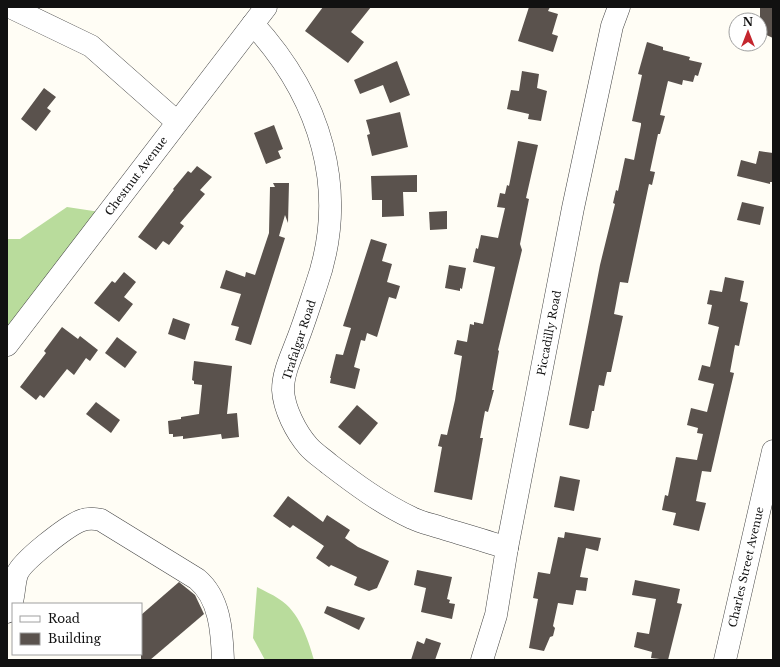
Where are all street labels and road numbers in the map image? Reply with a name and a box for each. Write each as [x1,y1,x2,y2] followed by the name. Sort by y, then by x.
[102,134,170,218] street label: Chestnut Avenue
[534,289,564,377] street label: Piccadilly Road
[279,298,319,382] street label: Trafalgar Road
[725,505,767,629] street label: Charles Street Avenue

